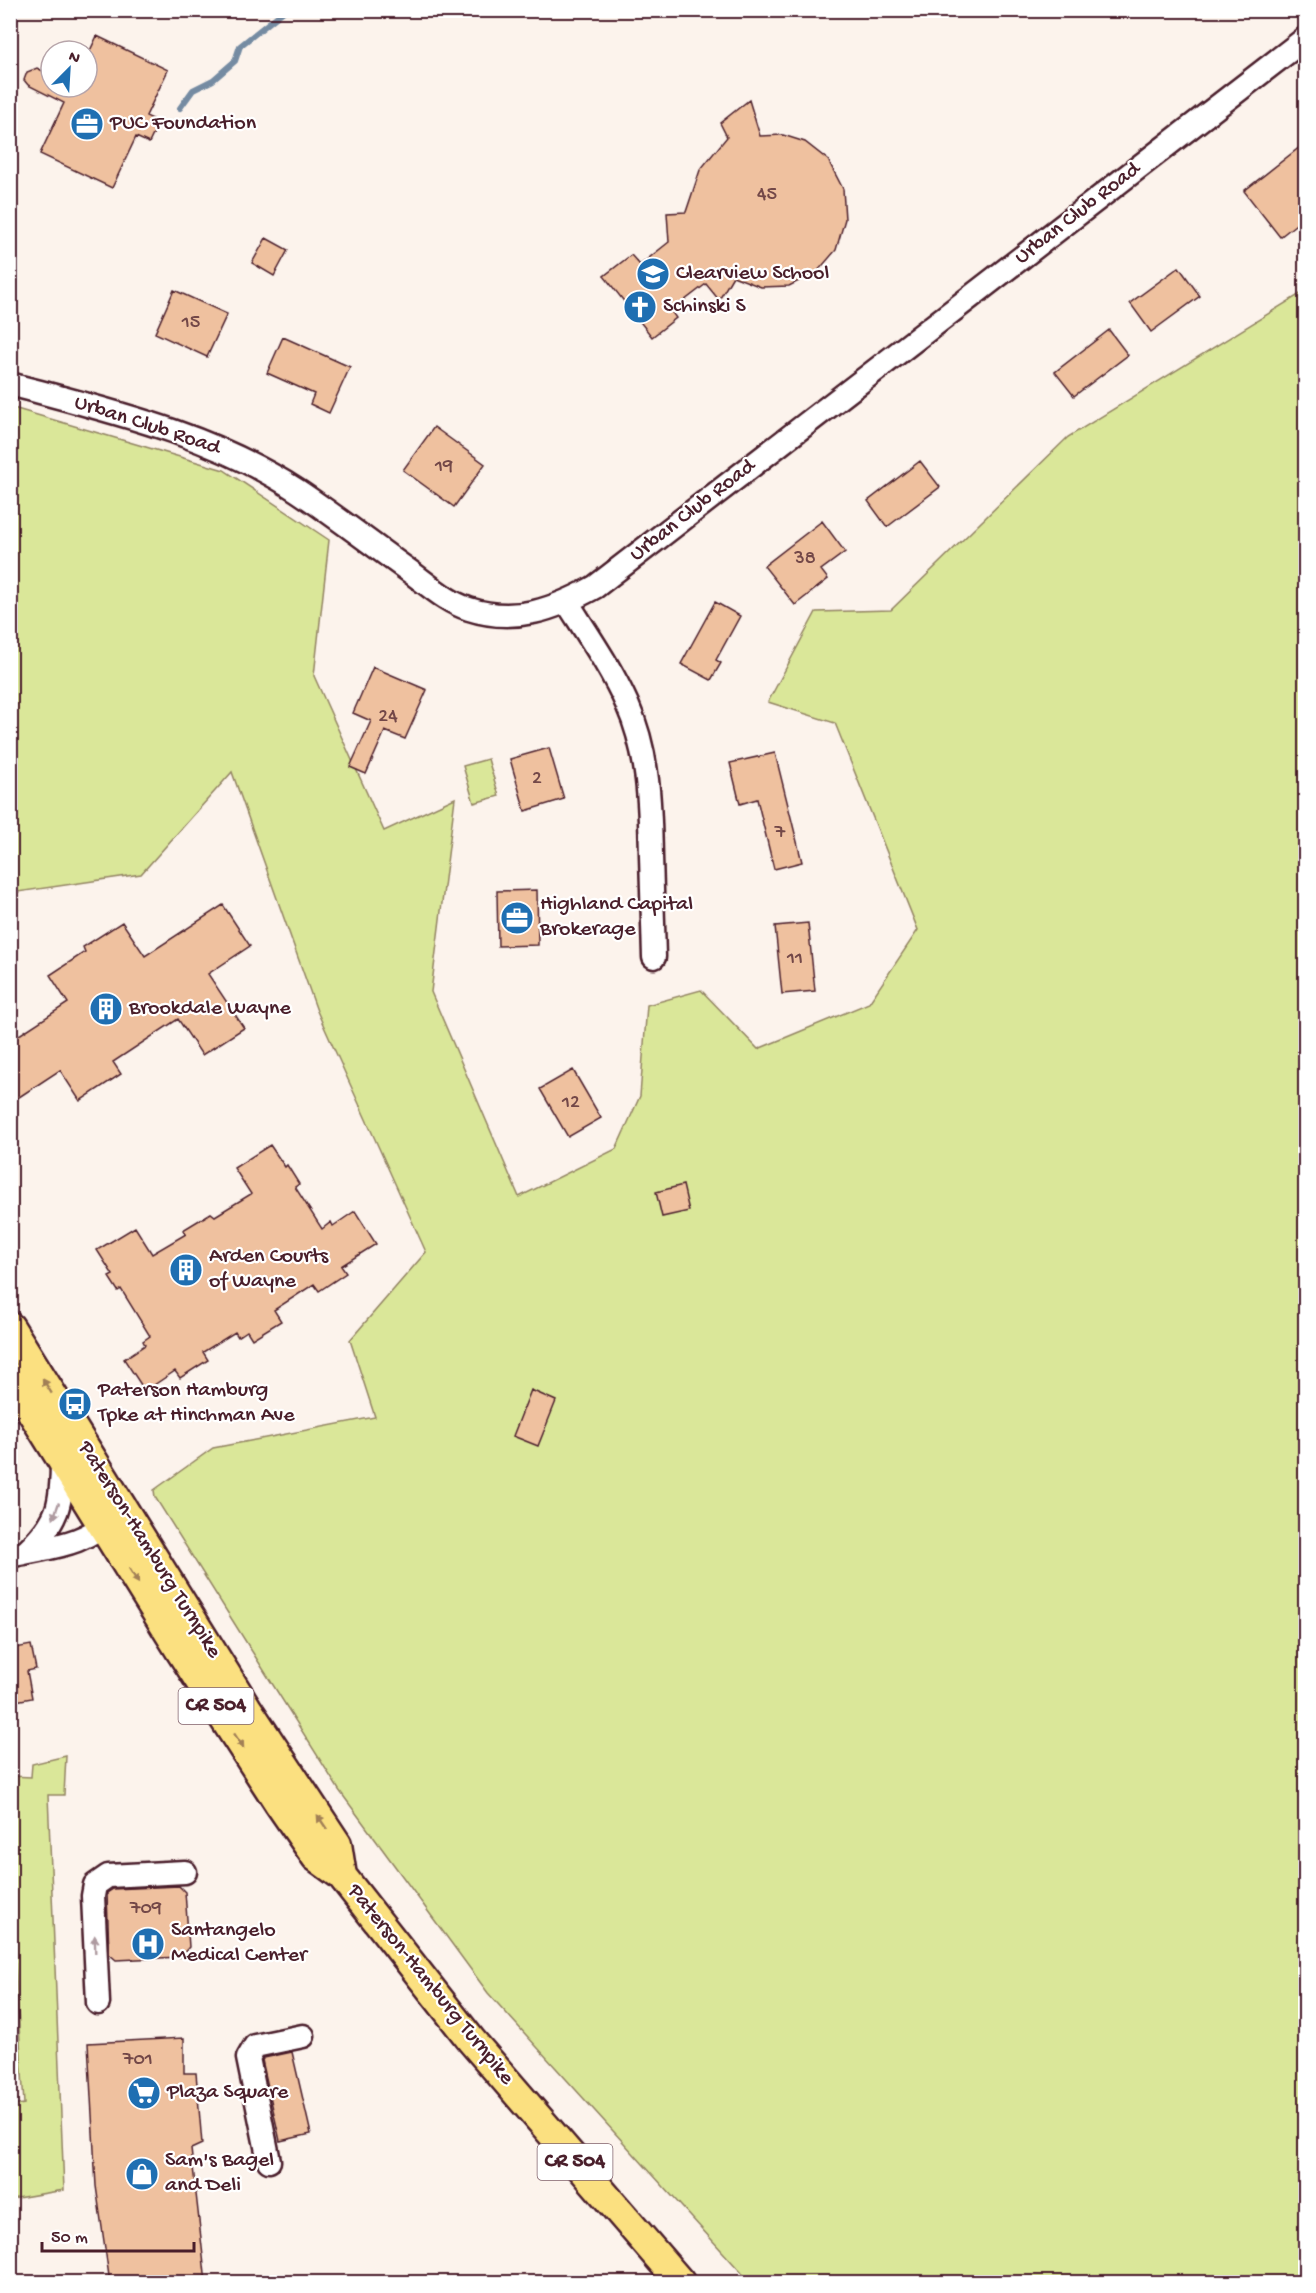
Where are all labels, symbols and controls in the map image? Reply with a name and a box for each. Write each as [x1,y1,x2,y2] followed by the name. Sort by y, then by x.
[39,39,99,99] north arrow
[65,48,83,70] text: N
[69,106,105,142] office icon: PUC Foundation
[109,111,257,137] place label: PUC Foundation
[1010,156,1148,271] street label: Urban Club Road
[757,184,777,207] house number: 45
[635,256,671,292] school or university icon: Clearview School
[676,261,830,287] place label: Clearview School
[622,289,658,325] church icon: Schinski S
[663,294,747,320] place label: Schinski S
[181,312,200,335] house number: 15
[71,390,225,462] street label: Urban Club Road
[625,453,763,568] street label: Urban Club Road
[434,456,453,479] house number: 19
[793,548,816,571] house number: 38
[378,706,398,729] house number: 24
[532,768,542,791] house number: 2
[774,822,786,845] house number: 7
[539,892,693,943] place label: Highland Capital Brokerage
[499,900,535,936] office icon: Highland Capital Brokerage
[786,948,803,971] house number: 11
[88,991,124,1027] building icon: Brookdale Wayne
[128,996,291,1022] place label: Brookdale Wayne
[561,1092,580,1115] house number: 12
[209,1244,329,1295] place label: Arden Courts of Wayne
[168,1252,204,1288] building icon: Arden Courts of Wayne
[42,1378,53,1394] one-way arrow
[96,1378,295,1429] place label: Paterson Hamburg Tpke at Hinchman Ave
[57,1386,93,1422] bus stop icon: Paterson Hamburg Tpke at Hinchman Ave
[71,1436,227,1664] street label: Paterson-Hamburg Turnpike
[50,1502,60,1520] one-way arrow
[129,1568,140,1584] one-way arrow
[178,1688,254,1724] road number: CR 504
[233,1733,244,1749] one-way arrow
[317,1814,328,1830] one-way arrow
[340,1879,519,2091] street label: Paterson-Hamburg Turnpike
[129,1898,162,1921] house number: 709
[171,1918,309,1969] place label: Santangelo Medical Center
[130,1926,166,1962] hospital icon: Santangelo Medical Center
[91,1935,100,1954] one-way arrow
[122,2049,153,2072] house number: 701
[126,2075,162,2111] supermarket icon: Plaza Square
[166,2080,289,2106] place label: Plaza Square
[538,2144,612,2180] road number: CR 504
[165,2148,274,2199] place label: Sam's Bagel and Deli
[124,2156,160,2192] shop icon: Sam's Bagel and Deli
[42,2215,194,2253] scale bar
[51,2228,88,2249] text: 50 m

